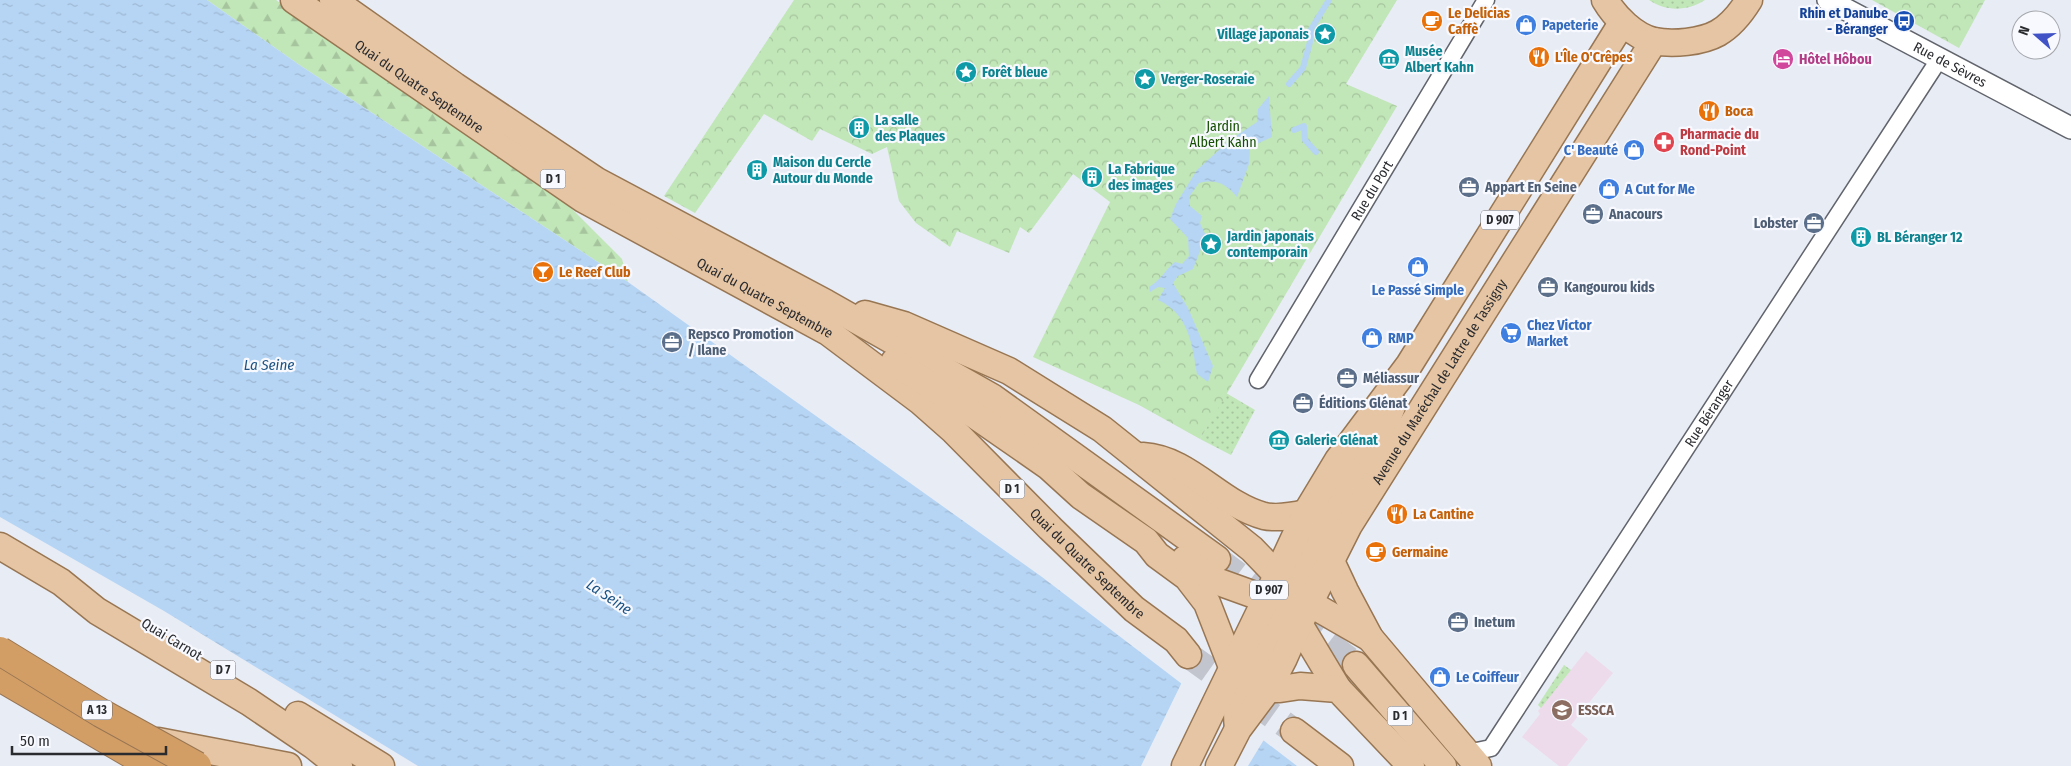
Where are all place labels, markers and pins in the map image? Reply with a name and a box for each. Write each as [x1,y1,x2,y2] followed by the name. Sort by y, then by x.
[1448,5,1510,38] place label: Le Delicias Caffè
[1800,5,1889,38] place label: Rhin et Danube - Béranger
[1420,9,1444,33] cafe icon: Le Delicias Caffè
[1892,9,1916,33] bus stop icon: Rhin et Danube - Béranger
[1514,13,1538,37] shop icon: Papeterie
[1542,17,1598,34] place label: Papeterie
[1313,22,1337,46] place icon: Village japonais
[1216,26,1309,43] place label: Village japonais
[1404,43,1474,76] place label: Musée Albert Kahn
[1527,45,1551,69] restaurant icon: L'Île O'Crêpes
[1377,47,1401,71] museum icon: Musée Albert Kahn
[1771,47,1795,71] hotel icon: Hôtel Hôbou
[1555,48,1633,66] place label: L'Île O'Crêpes
[1799,51,1872,68] place label: Hôtel Hôbou
[954,60,978,84] place icon: Forêt bleue
[982,64,1048,81] place label: Forêt bleue
[1133,67,1157,91] place icon: Verger-Roseraie
[1160,71,1255,88] place label: Verger-Roseraie
[1697,99,1721,123] restaurant icon: Boca
[1725,103,1753,120] place label: Boca
[875,112,945,145] place label: La salle des Plaques
[847,116,871,140] building icon: La salle des Plaques
[1680,126,1759,159] place label: Pharmacie du Rond-Point
[1652,130,1676,154] pharmacy icon: Pharmacie du Rond-Point
[1622,138,1646,162] shop icon: C' Beauté
[1564,142,1618,159] place label: C' Beauté
[772,154,873,187] place label: Maison du Cercle Autour du Monde
[745,158,769,182] building icon: Maison du Cercle Autour du Monde
[1108,161,1175,194] place label: La Fabrique des images
[1080,165,1104,189] building icon: La Fabrique des images
[1457,175,1481,199] office icon: Appart En Seine
[1597,177,1621,201] shop icon: A Cut for Me
[1484,179,1577,196] place label: Appart En Seine
[1624,181,1695,198] place label: A Cut for Me
[1581,202,1605,226] office icon: Anacours
[1608,206,1663,223] place label: Anacours
[1802,211,1826,235] office icon: Lobster
[1754,215,1799,232] place label: Lobster
[1849,225,1873,249] building icon: BL Béranger 12
[1226,228,1314,261] place label: Jardin japonais contemporain
[1877,229,1963,246] place label: BL Béranger 12
[1199,232,1223,256] place icon: Jardin japonais contemporain
[1406,255,1430,279] shop icon: Le Passé Simple
[531,260,555,284] bar icon: Le Reef Club
[559,264,631,281] place label: Le Reef Club
[1536,275,1560,299] office icon: Kangourou kids
[1564,279,1655,296] place label: Kangourou kids
[1372,282,1464,299] place label: Le Passé Simple
[1527,317,1592,350] place label: Chez Victor Market
[1499,321,1523,345] supermarket icon: Chez Victor Market
[688,326,794,359] place label: Repsco Promotion / Ilane
[1360,326,1384,350] shop icon: RMP
[660,330,684,354] office icon: Repsco Promotion / Ilane
[1388,330,1414,347] place label: RMP
[1335,366,1359,390] office icon: Méliassur
[1363,370,1420,387] place label: Méliassur
[1291,391,1315,415] office icon: Éditions Glénat
[1319,394,1408,412] place label: Éditions Glénat
[1267,428,1291,452] museum icon: Galerie Glénat
[1295,432,1379,449] place label: Galerie Glénat
[1385,502,1409,526] restaurant icon: La Cantine
[1413,506,1474,523] place label: La Cantine
[1364,540,1388,564] cafe icon: Germaine
[1392,544,1448,561] place label: Germaine
[1446,610,1470,634] office icon: Inetum
[1474,614,1515,631] place label: Inetum
[1428,665,1452,689] shop icon: Le Coiffeur
[1456,669,1520,686] place label: Le Coiffeur
[1550,698,1574,722] school or university icon: ESSCA
[1578,702,1614,719] place label: ESSCA

